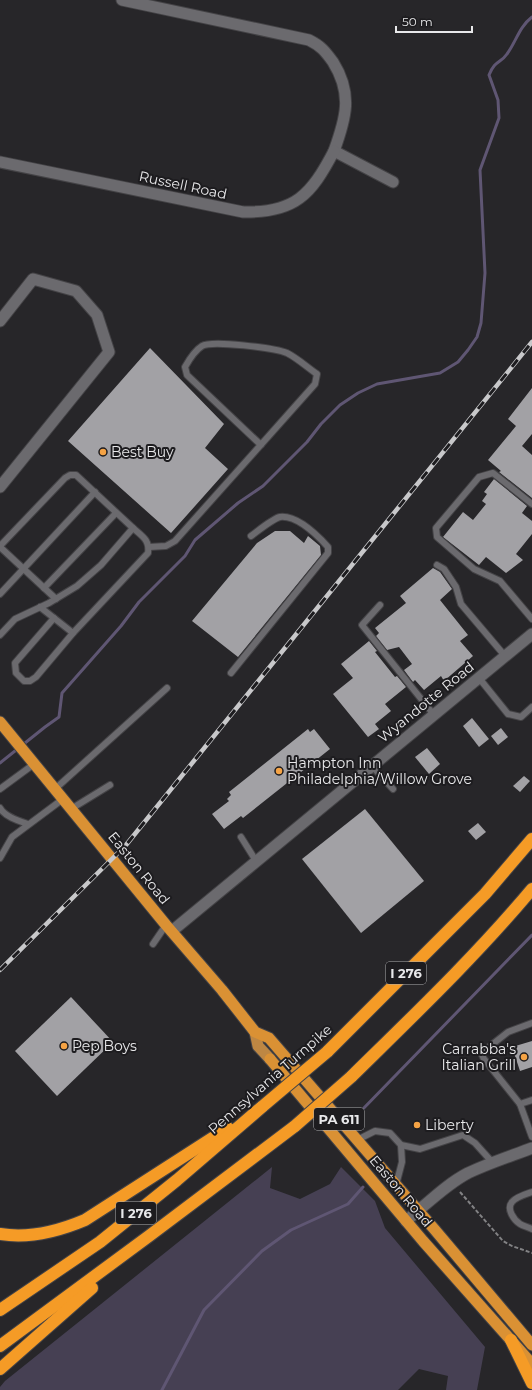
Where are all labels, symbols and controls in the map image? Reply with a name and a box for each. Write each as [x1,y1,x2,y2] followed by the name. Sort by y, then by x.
[396,8,472,34] scale bar
[402,14,433,29] text: 50 m
[137,167,229,203] street label: Russell Road
[111,443,174,461] place label: Best Buy
[98,447,108,457] marker: Best Buy
[374,658,478,746] street label: Wyandotte Road
[287,754,472,788] place label: Hampton Inn Philadelphia/Willow Grove
[274,766,284,776] marker: Hampton Inn Philadelphia/Willow Grove
[104,828,174,908] street label: Easton Road
[386,962,426,984] road number: I 276
[204,1020,336,1138] street label: Pennsylvania Turnpike
[72,1037,137,1055] place label: Pep Boys
[442,1040,516,1074] place label: Carrabba's Italian Grill
[59,1041,69,1051] marker: Pep Boys
[519,1052,529,1062] marker: Carrabba's Italian Grill
[314,1108,364,1130] road number: PA 611
[425,1116,474,1134] place label: Liberty
[412,1120,422,1130] marker: Liberty
[366,1151,436,1231] street label: Easton Road
[116,1202,156,1224] road number: I 276

